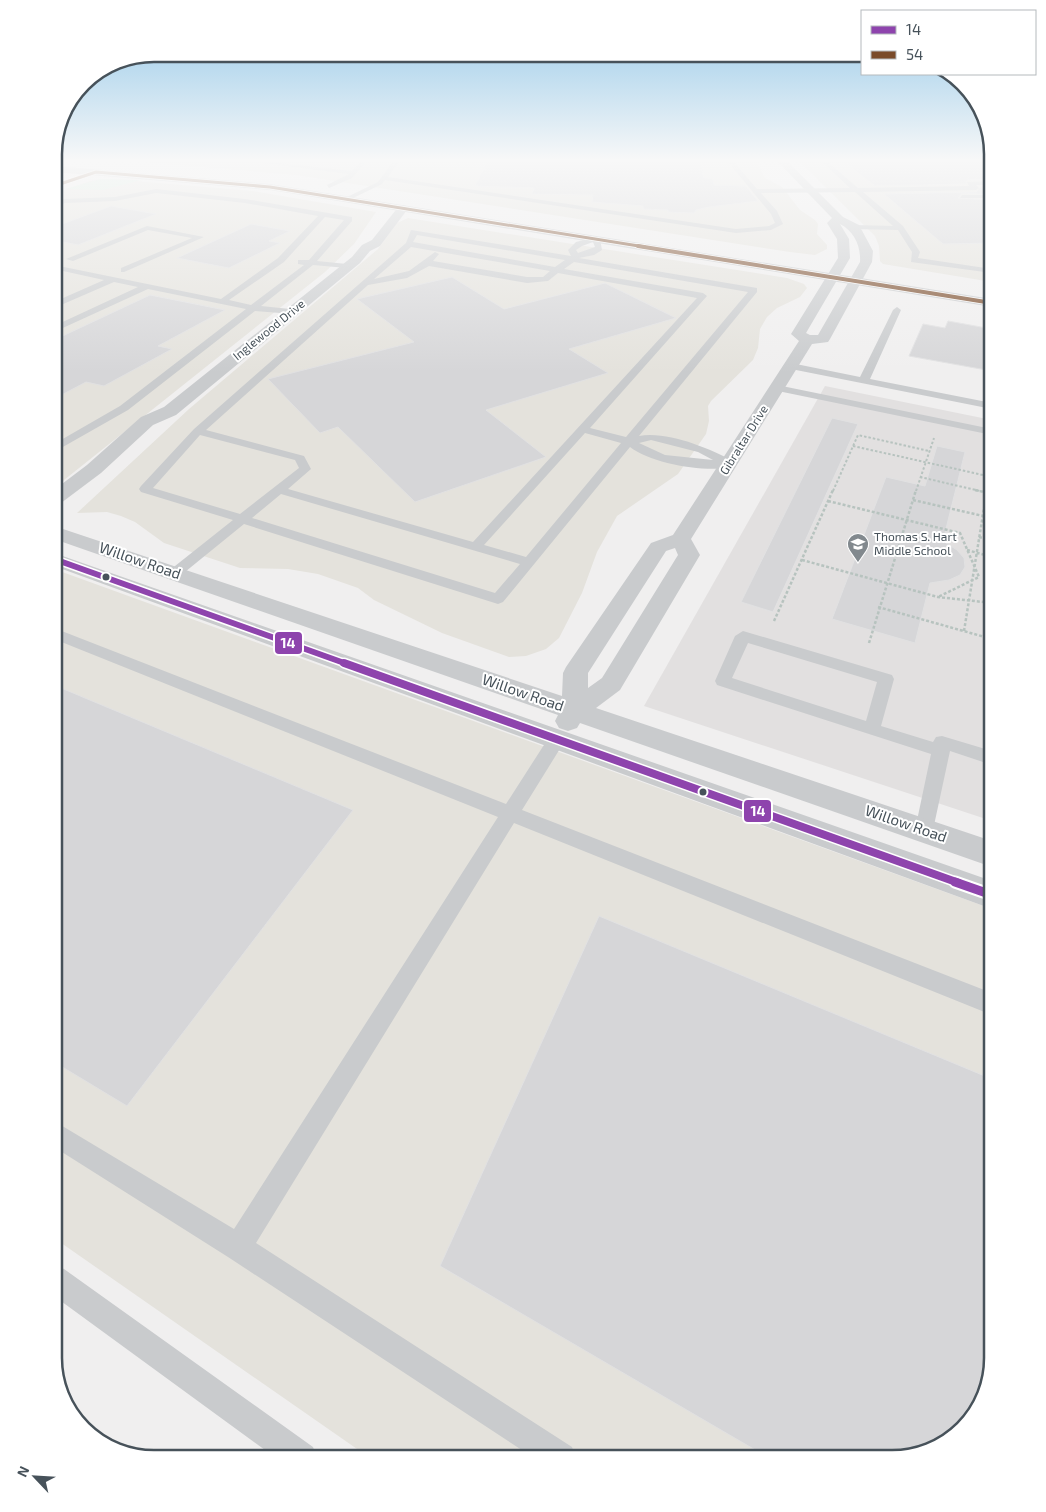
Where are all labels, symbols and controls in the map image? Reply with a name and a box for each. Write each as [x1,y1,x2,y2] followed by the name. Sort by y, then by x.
[861,10,1036,75] legend
[906,20,921,38] text: 14
[906,45,923,63] text: 54
[230,296,307,362] street label: Inglewood Drive
[716,402,770,477] street label: Gibraltar Drive
[874,529,957,557] place label: Thomas S. Hart Middle School
[846,532,870,563] school or university icon: Thomas S. Hart Middle School
[97,538,184,582] street label: Willow Road
[101,572,111,582] unlabelled marker
[274,631,303,655] line badge: 14
[281,634,296,651] text: 14
[480,670,567,714] street label: Willow Road
[698,787,708,797] unlabelled marker
[743,799,772,823] line badge: 14
[863,801,950,845] street label: Willow Road
[751,802,766,819] text: 14
[10,1452,60,1502] north arrow
[13,1463,33,1479] text: N

